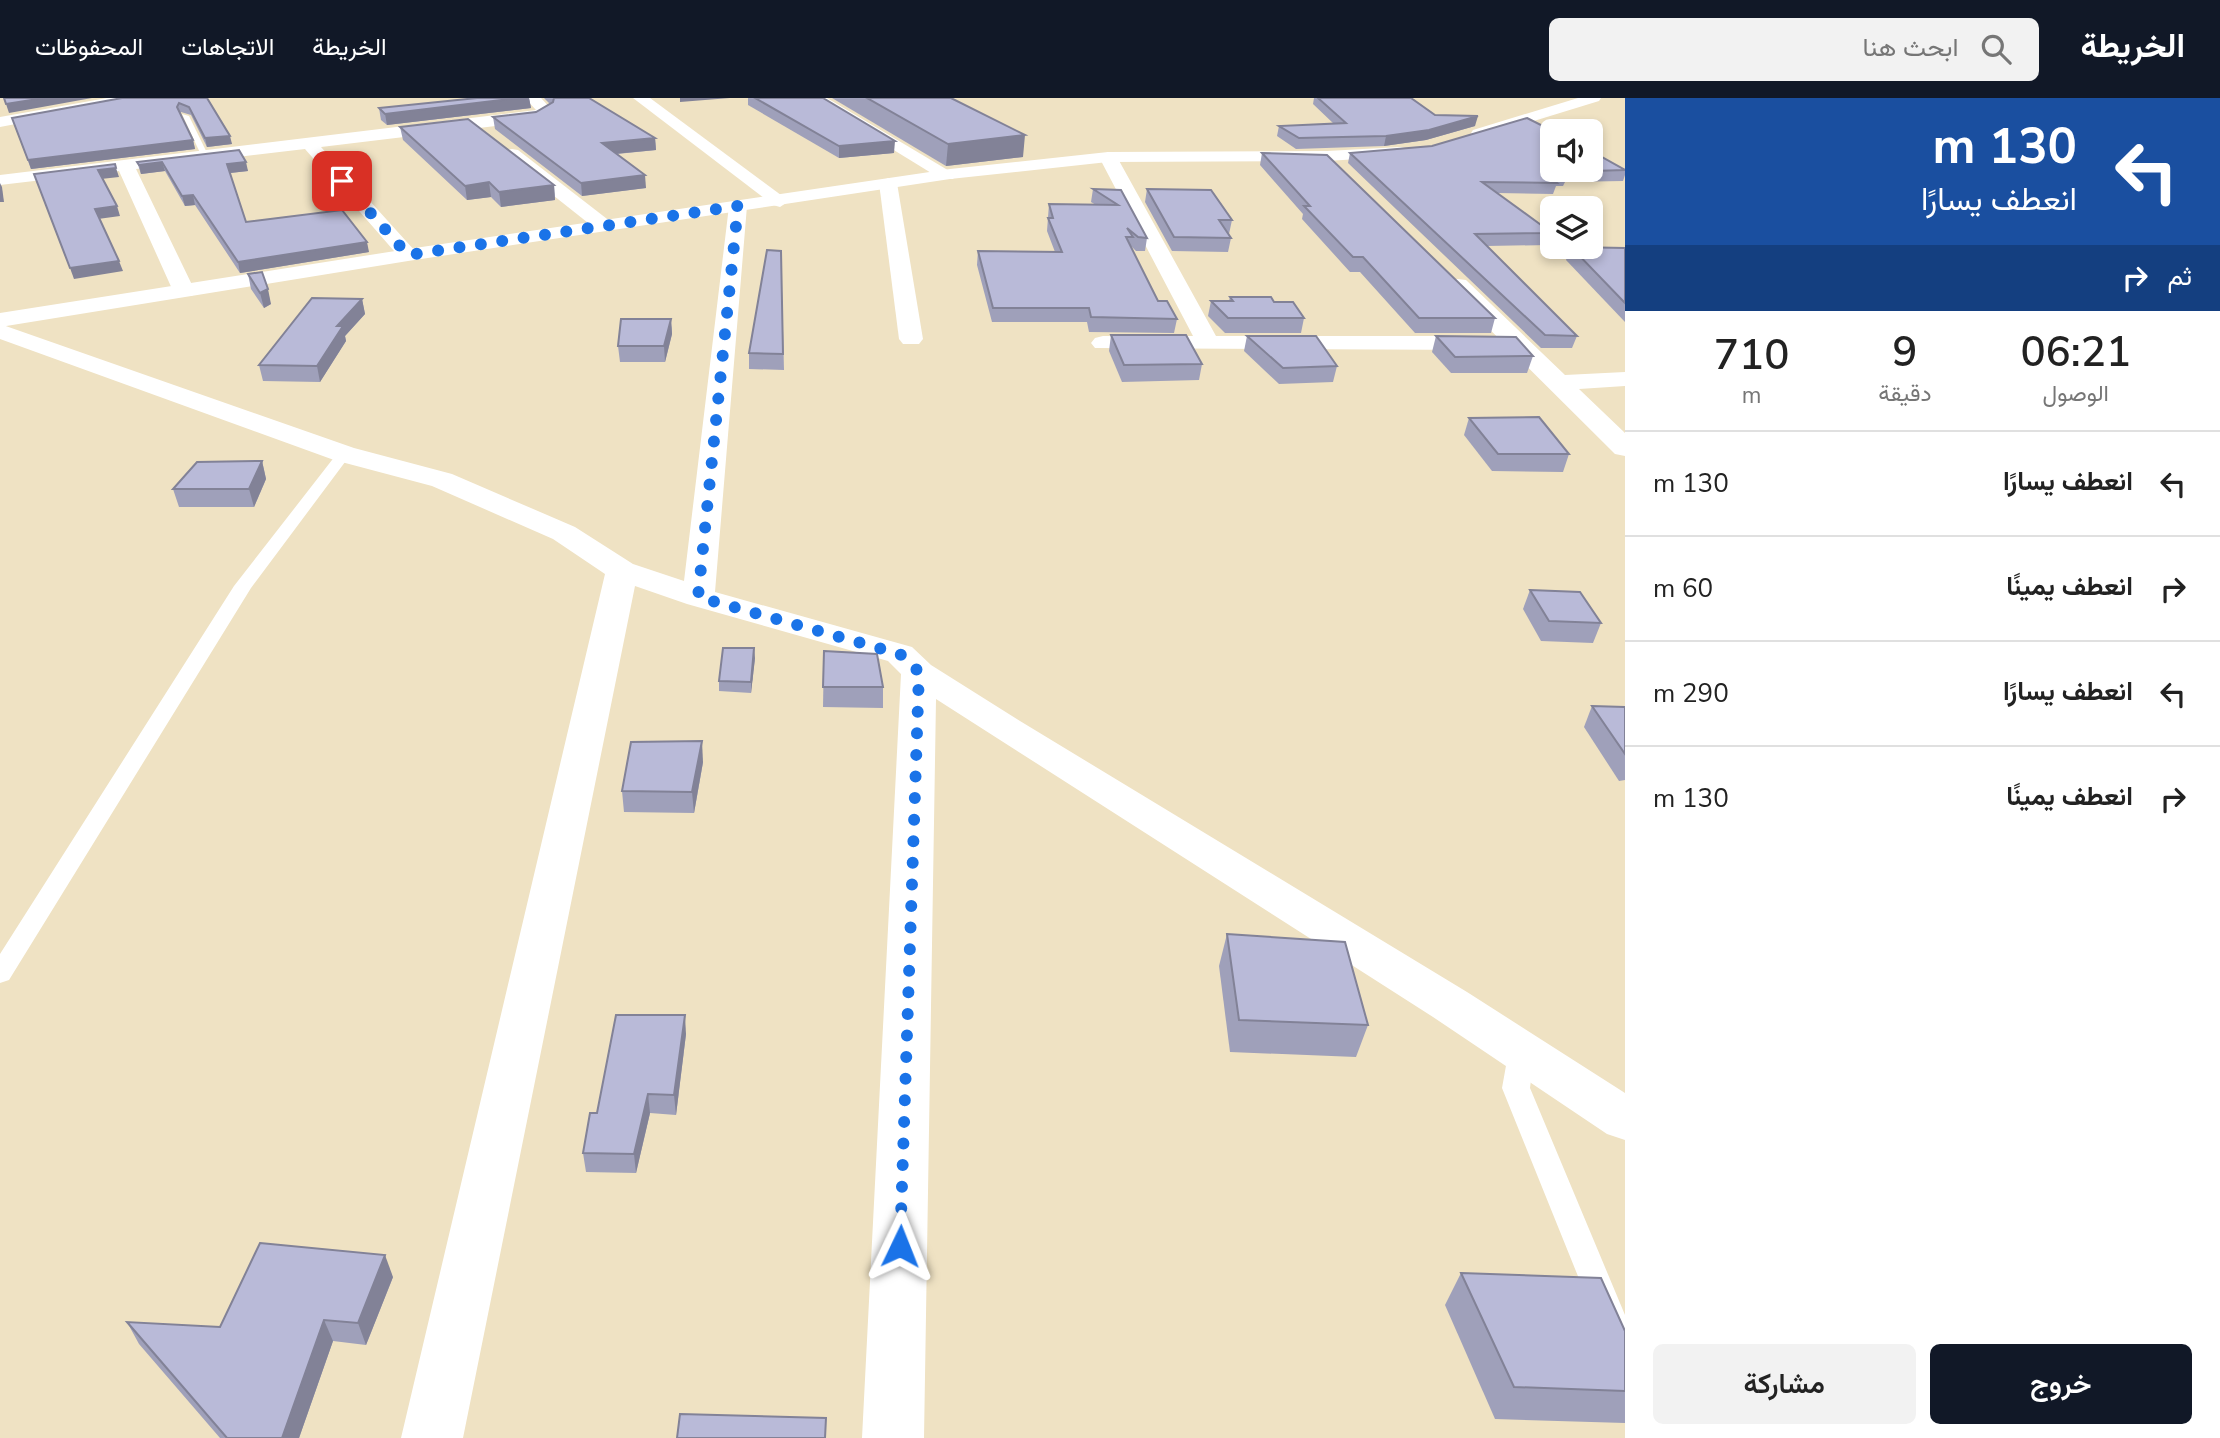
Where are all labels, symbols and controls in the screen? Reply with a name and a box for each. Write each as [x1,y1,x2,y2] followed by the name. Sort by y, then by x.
[1549,18,2039,81] search box
[2081,24,2185,69] text: الخريطة
[1863,30,1959,65] text: ابحث هنا
[1977,30,2015,68] icon: search
[35,31,143,63] text: المحفوظات
[181,31,274,63] text: الاتجاهات
[312,31,387,63] text: الخريطة
[1933,113,2077,180] text: 130 m
[1540,119,1603,259] map controls
[1540,119,1603,182] button: sound
[2101,126,2192,217] icon: left
[312,151,372,211] pin
[323,162,361,200] icon: arrive
[1921,178,2077,221] text: انعطف يسارًا
[1540,196,1603,259] button: layers
[2116,259,2154,297] icon: right
[2168,259,2192,294] text: ثم
[1892,324,1918,381] text: 9
[2020,324,2131,381] text: 06:21
[1714,327,1789,384] text: 710
[1878,378,1932,409] text: دقيقة
[2043,378,2109,409] text: الوصول
[1742,380,1762,411] text: m
[2003,464,2133,499] text: انعطف يسارًا
[2154,465,2192,503] icon: left
[1653,466,1729,501] text: 130 m
[2006,569,2133,604] text: انعطف يمينًا
[2154,570,2192,608] icon: right
[1653,571,1713,606] text: 60 m
[2003,674,2133,709] text: انعطف يسارًا
[2154,675,2192,713] icon: left
[1653,676,1729,711] text: 290 m
[2006,779,2133,814] text: انعطف يمينًا
[2154,780,2192,818] icon: right
[1653,781,1729,816] text: 130 m
[863,1209,937,1283] position arrow
[1653,1344,1916,1424] button: مشاركة
[1930,1344,2192,1424] button: خروج

